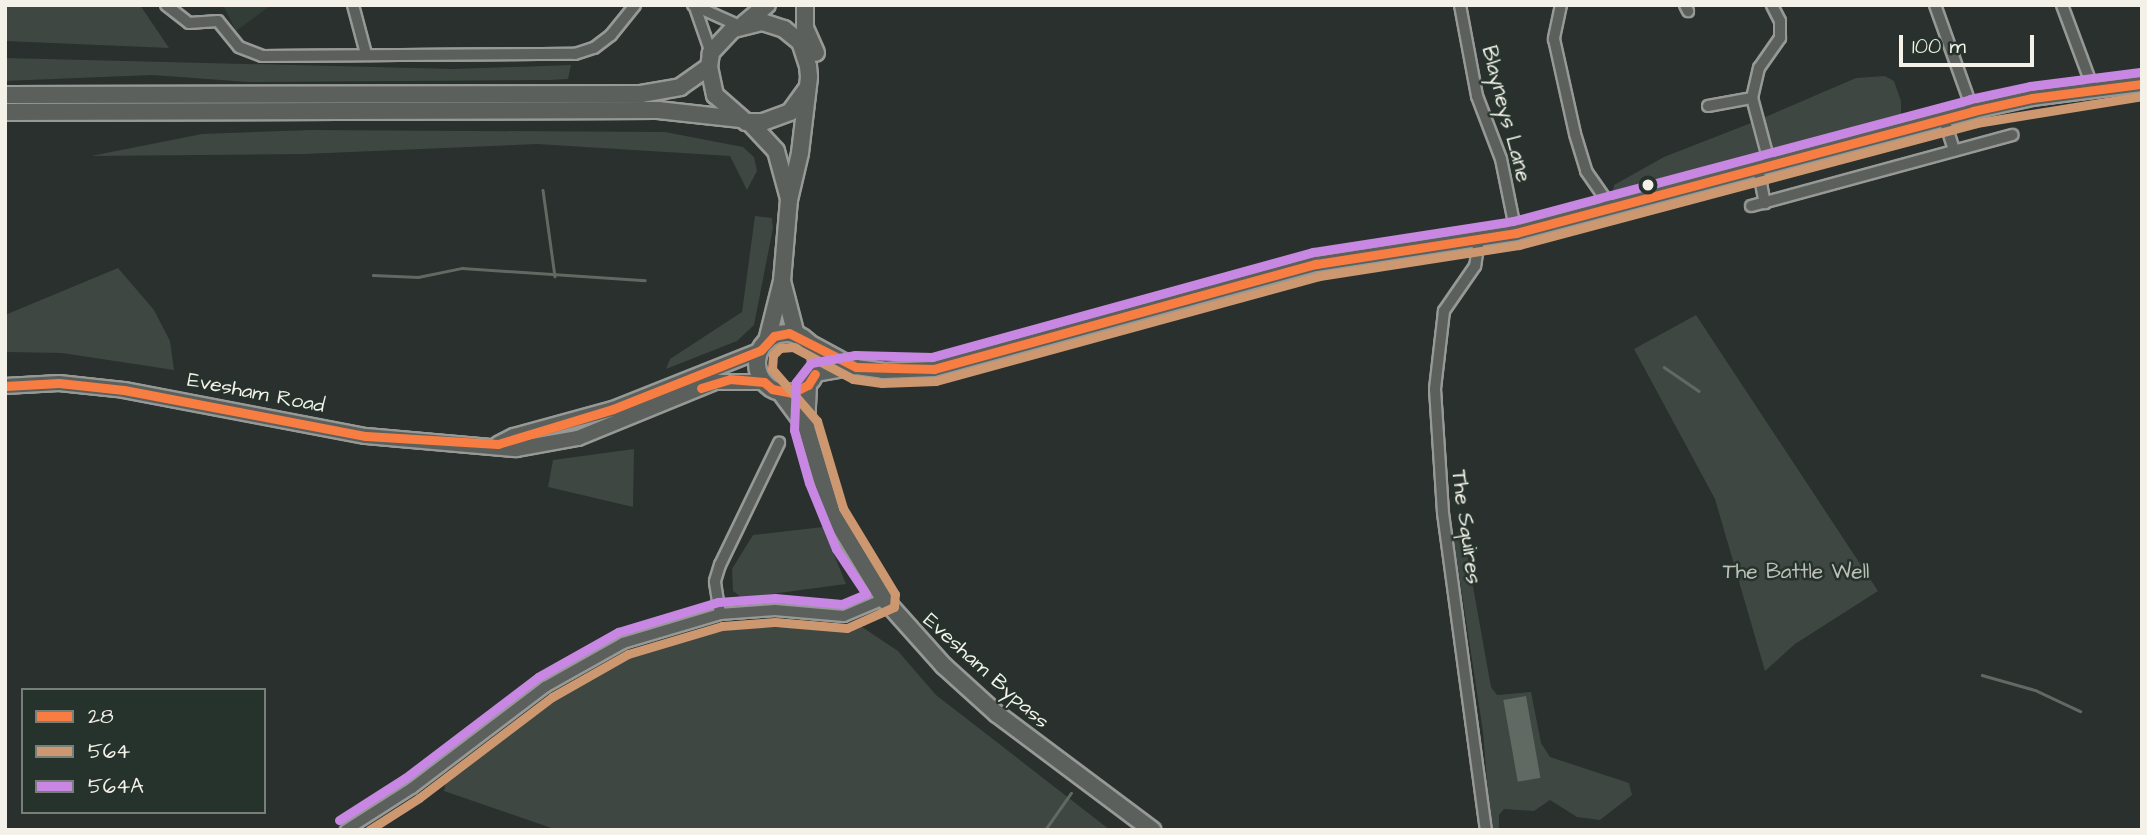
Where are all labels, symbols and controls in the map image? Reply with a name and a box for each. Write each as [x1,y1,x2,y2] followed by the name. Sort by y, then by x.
[1902,21,2037,65] scale bar
[1912,32,1966,61] text: 100 m
[1476,43,1536,185] street label: Blayneys Lane
[1641,178,1655,192] unlabelled marker
[185,367,327,419] street label: Evesham Road
[1446,468,1486,586] street label: The Squires
[1723,559,1869,585] park label: The Battle Well
[918,608,1054,734] street label: Evesham Bypass
[21,688,266,814] legend
[88,702,114,731] text: 28
[88,737,130,766] text: 564
[88,772,144,801] text: 564A

